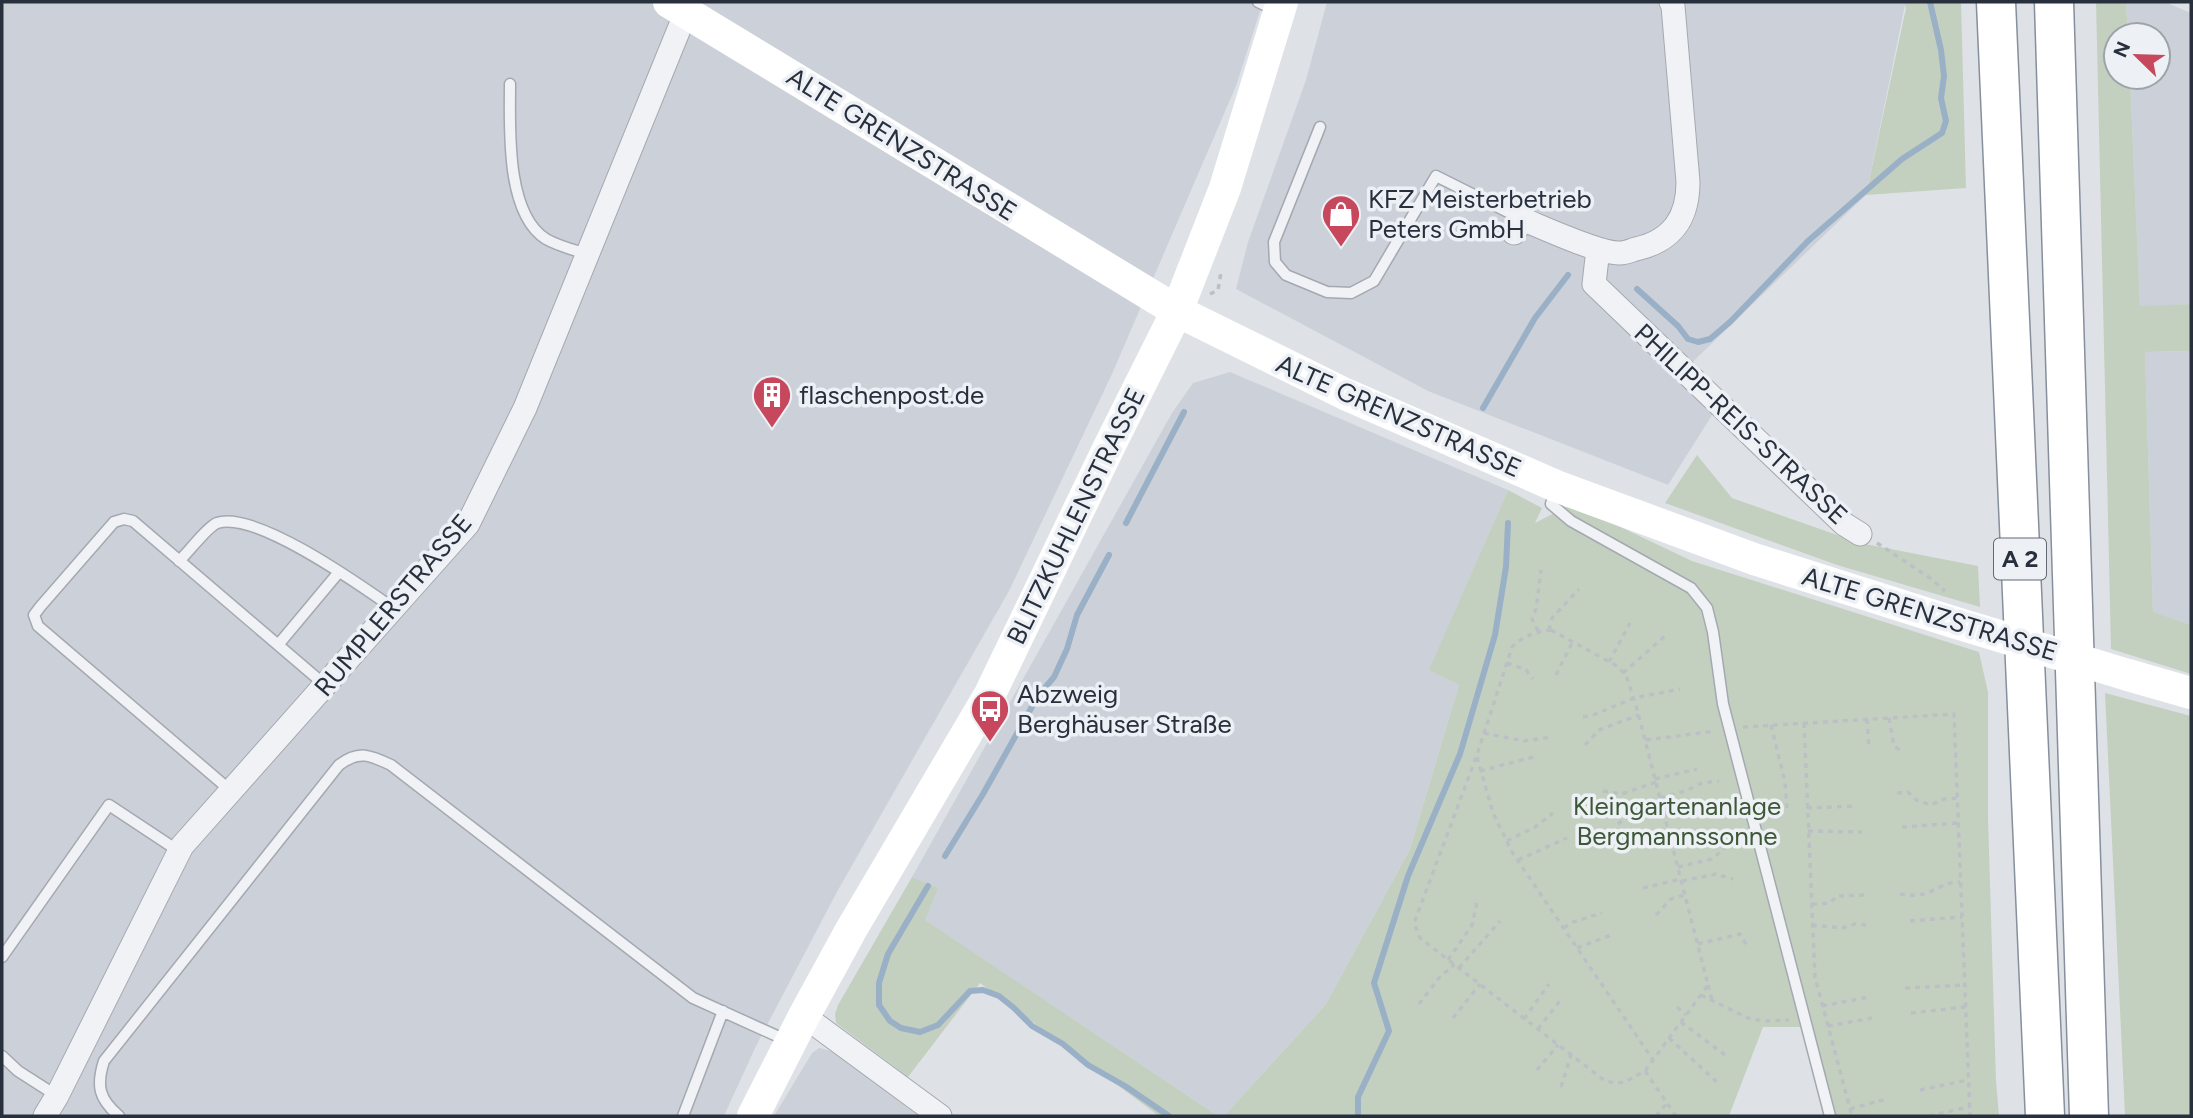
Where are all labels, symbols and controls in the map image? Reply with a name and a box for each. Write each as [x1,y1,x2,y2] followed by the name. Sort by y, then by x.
[2102,21,2172,91] north arrow
[2108,38,2135,61] text: N
[781,60,1023,228] street label: ALTE GRENZSTRASSE
[1368,183,1592,245] place label: KFZ Meisterbetrieb Peters GmbH
[1320,193,1362,248] shop icon: KFZ Meisterbetrieb Peters GmbH
[1628,317,1854,531] street label: PHILIPP-REIS-STRASSE
[1271,347,1527,485] street label: ALTE GRENZSTRASSE
[751,374,793,429] building icon: flaschenpost.de
[799,379,984,411] place label: flaschenpost.de
[1000,382,1152,650] street label: BLITZKUHLENSTRASSE
[307,507,479,703] street label: RUMPLERSTRASSE
[1994,538,2046,580] road number: A 2
[1799,560,2061,668] street label: ALTE GRENZSTRASSE
[1017,678,1232,740] place label: Abzweig Berghäuser Straße
[969,688,1011,743] bus stop icon: Abzweig Berghäuser Straße
[1573,790,1781,852] park label: Kleingartenanlage Bergmannssonne

